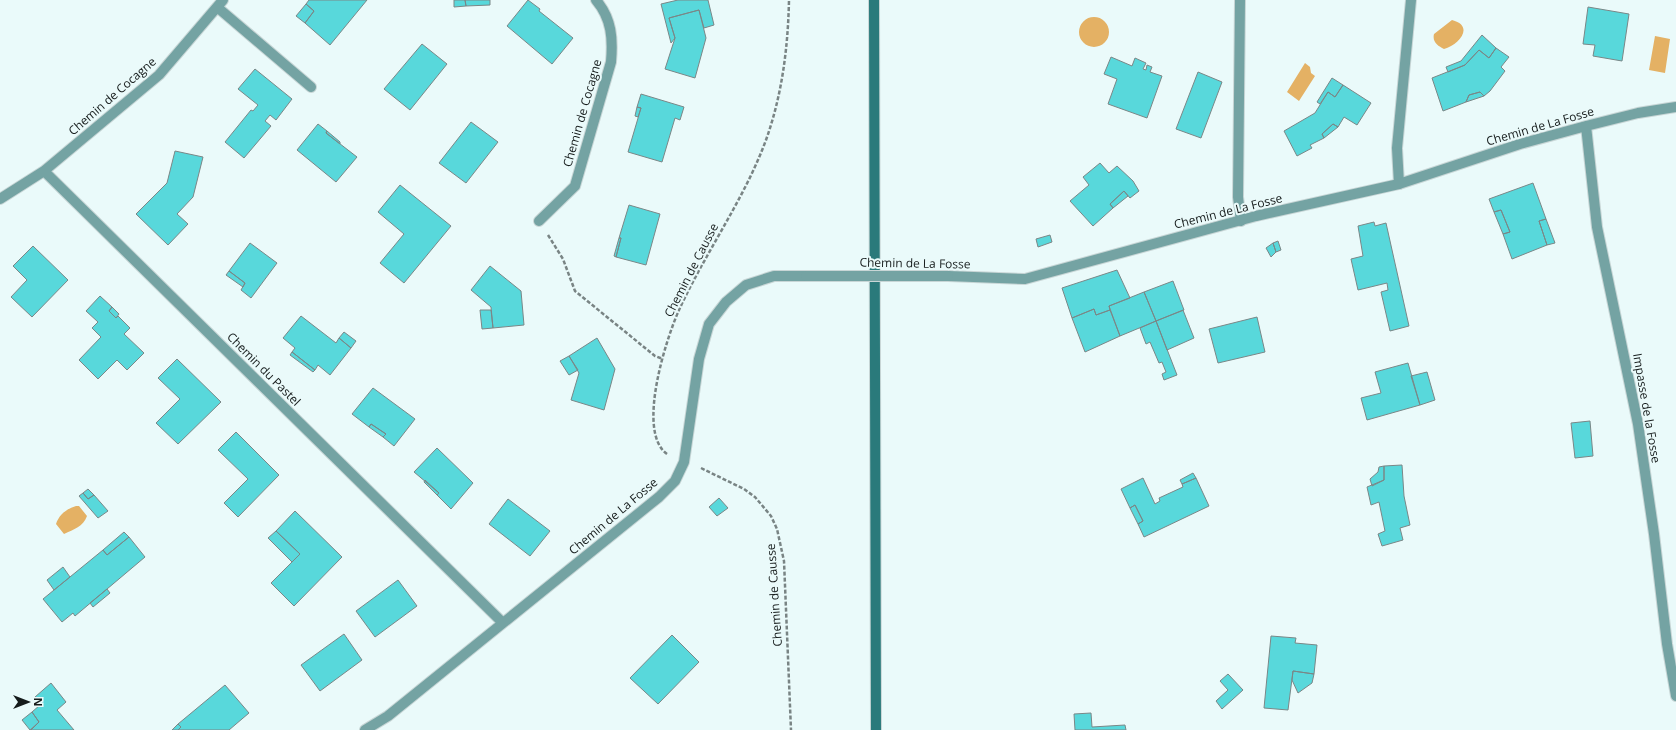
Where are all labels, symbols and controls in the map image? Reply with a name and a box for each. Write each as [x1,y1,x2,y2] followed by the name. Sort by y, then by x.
[64,53,160,139] street label: Chemin de Cocagne
[558,57,606,169] street label: Chemin de Cocagne
[1484,102,1596,149] street label: Chemin de La Fosse
[1172,189,1284,233] street label: Chemin de La Fosse
[660,220,722,320] street label: Chemin de Causse
[859,254,971,272] street label: Chemin de La Fosse
[223,328,305,410] street label: Chemin du Pastel
[1629,352,1665,465] street label: Impasse de la Fosse
[565,474,661,558] street label: Chemin de La Fosse
[762,543,786,647] street label: Chemin de Causse
[8,682,48,722] north arrow
[31,698,46,706] text: N

